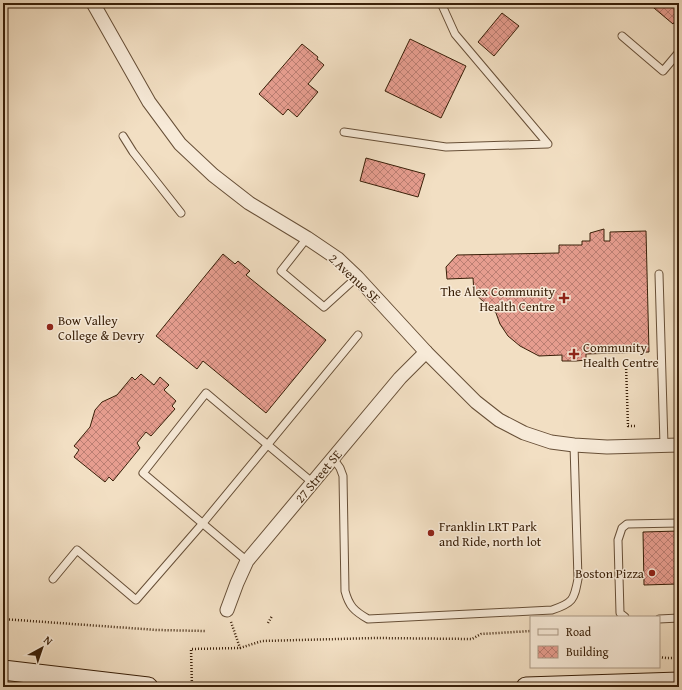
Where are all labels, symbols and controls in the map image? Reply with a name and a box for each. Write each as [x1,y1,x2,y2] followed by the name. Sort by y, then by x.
[324,249,385,308] street label: 2 Avenue SE
[441,282,556,316] place label: The Alex Community Health Centre
[558,292,570,304] marker: The Alex Community Health Centre
[58,311,145,345] place label: Bow Valley College & Devry
[45,322,55,332] marker: Bow Valley College & Devry
[583,338,659,372] place label: Community Health Centre
[568,348,580,360] marker: Community Health Centre
[291,445,347,507] street label: 27 Street SE
[439,517,542,551] place label: Franklin LRT Park and Ride, north lot
[426,528,436,538] marker: Franklin LRT Park and Ride, north lot
[575,564,645,583] place label: Boston Pizza
[647,568,657,578] marker: Boston Pizza
[530,616,660,668] legend
[566,623,592,640] text: Road
[22,628,62,668] north arrow
[40,632,57,649] text: N
[566,643,609,660] text: Building

